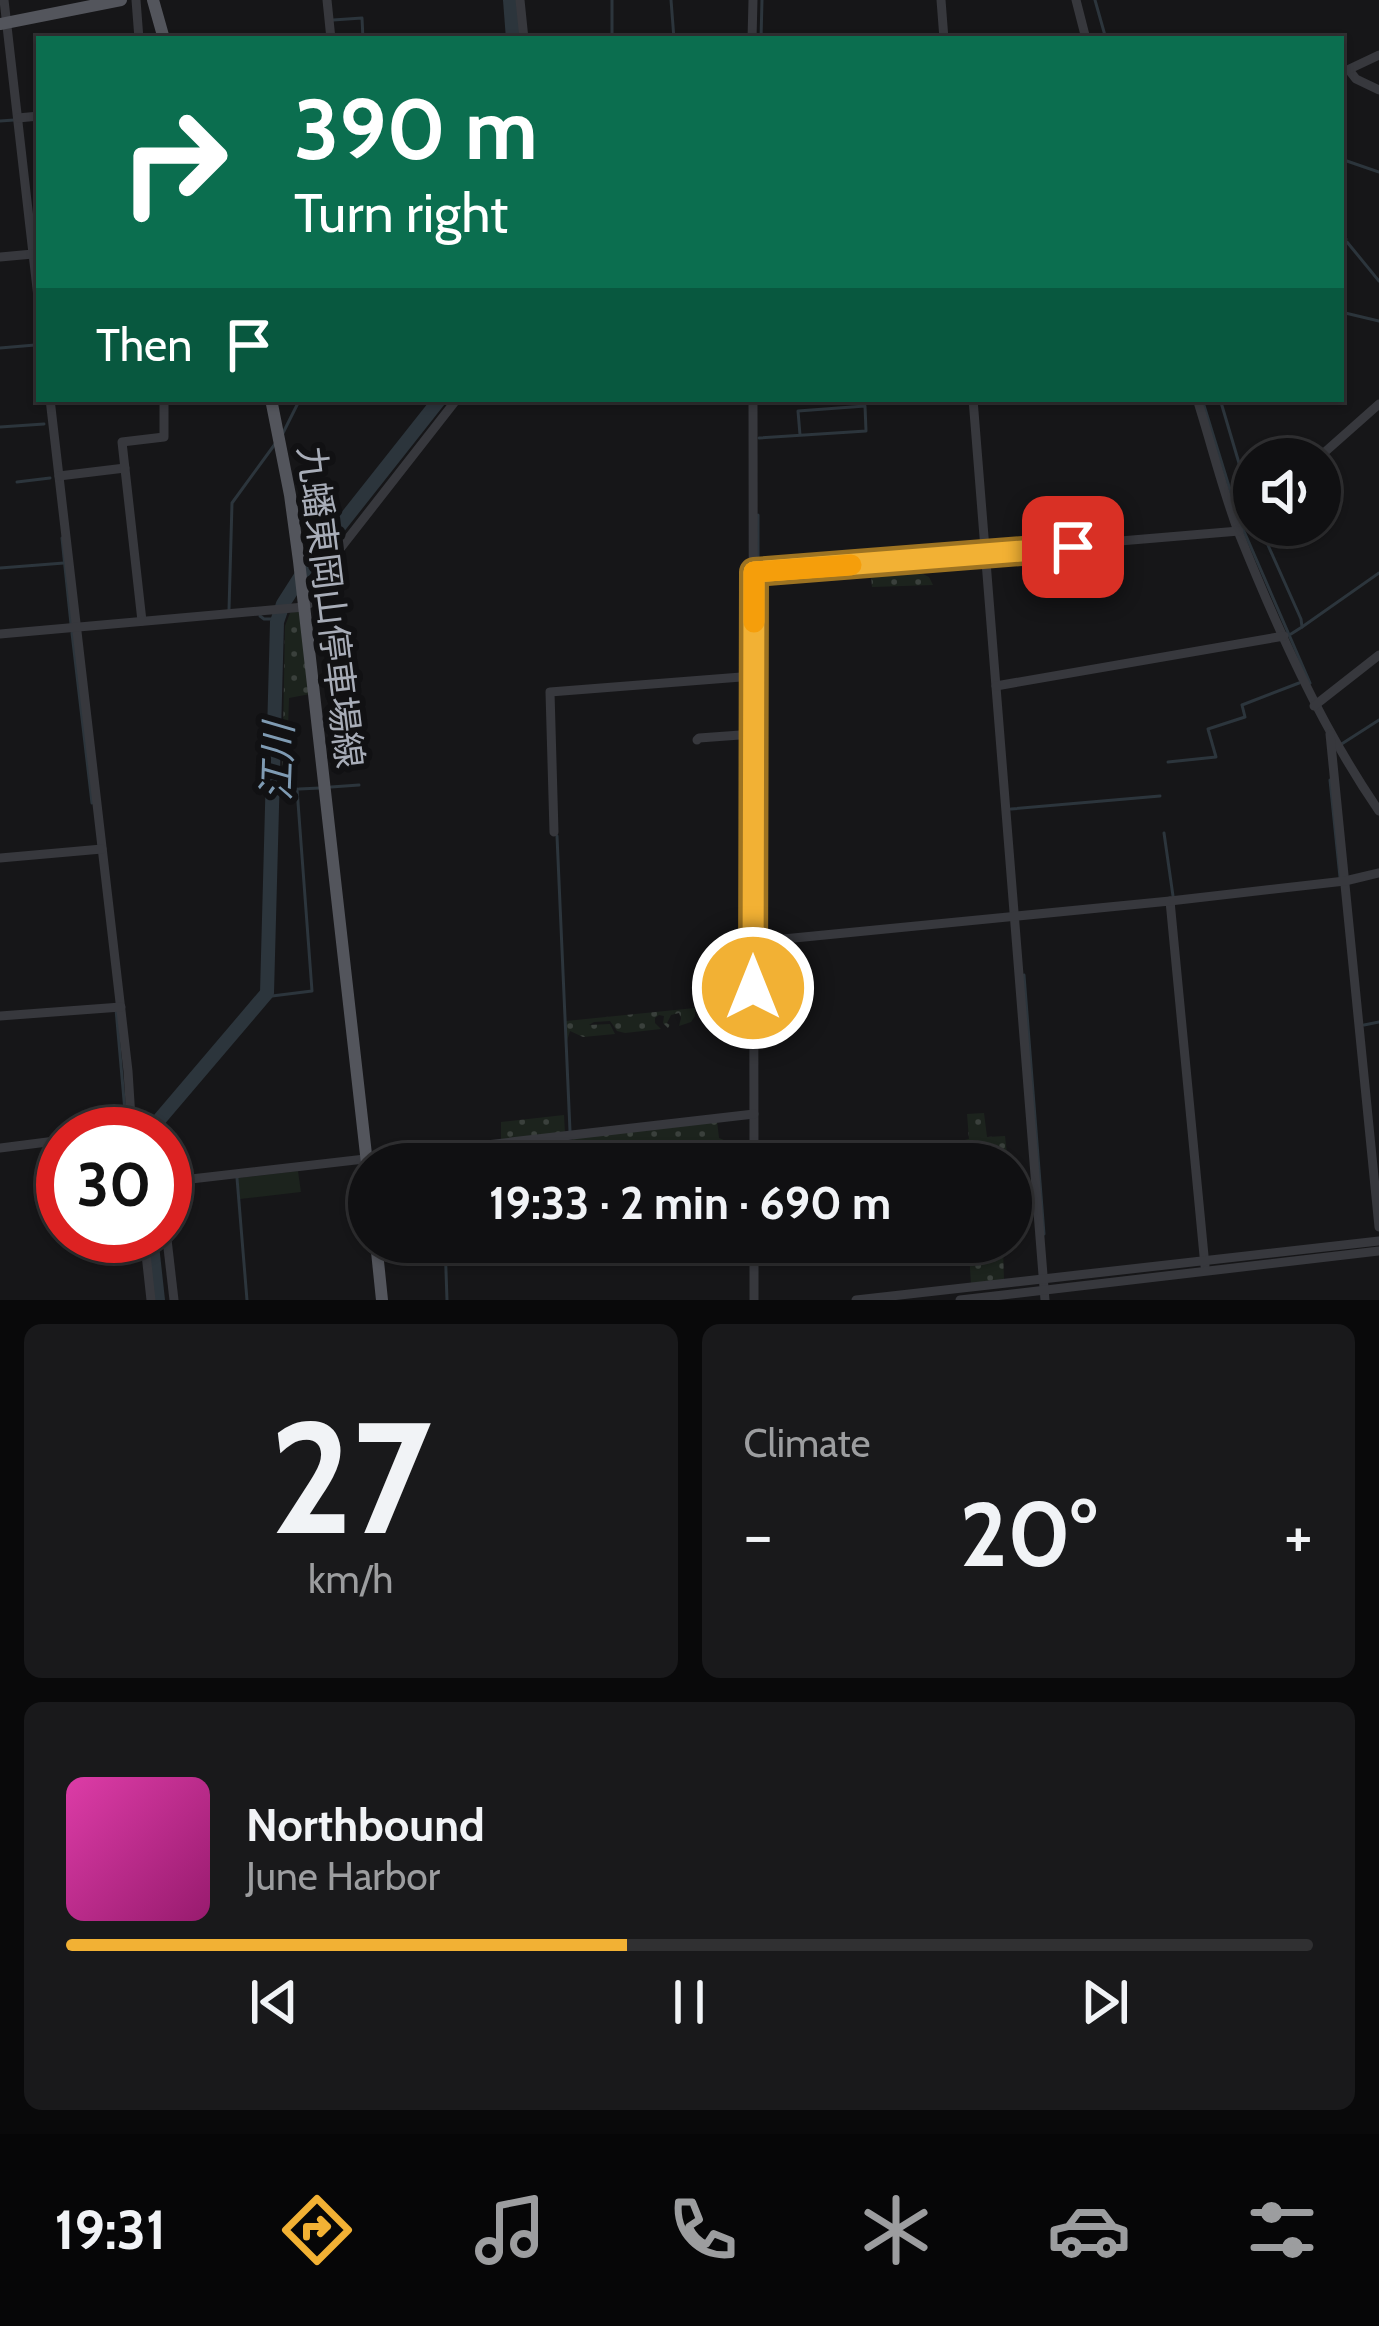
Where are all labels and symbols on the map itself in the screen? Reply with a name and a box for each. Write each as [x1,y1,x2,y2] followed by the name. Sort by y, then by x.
[289,444,373,770] street label: 九蟠東岡山停車場線
[1022,496,1124,598] pin
[252,718,302,802] water label: 江川
[690,925,816,1051] position arrow
[36,1107,192,1263] speed limit sign: 30

